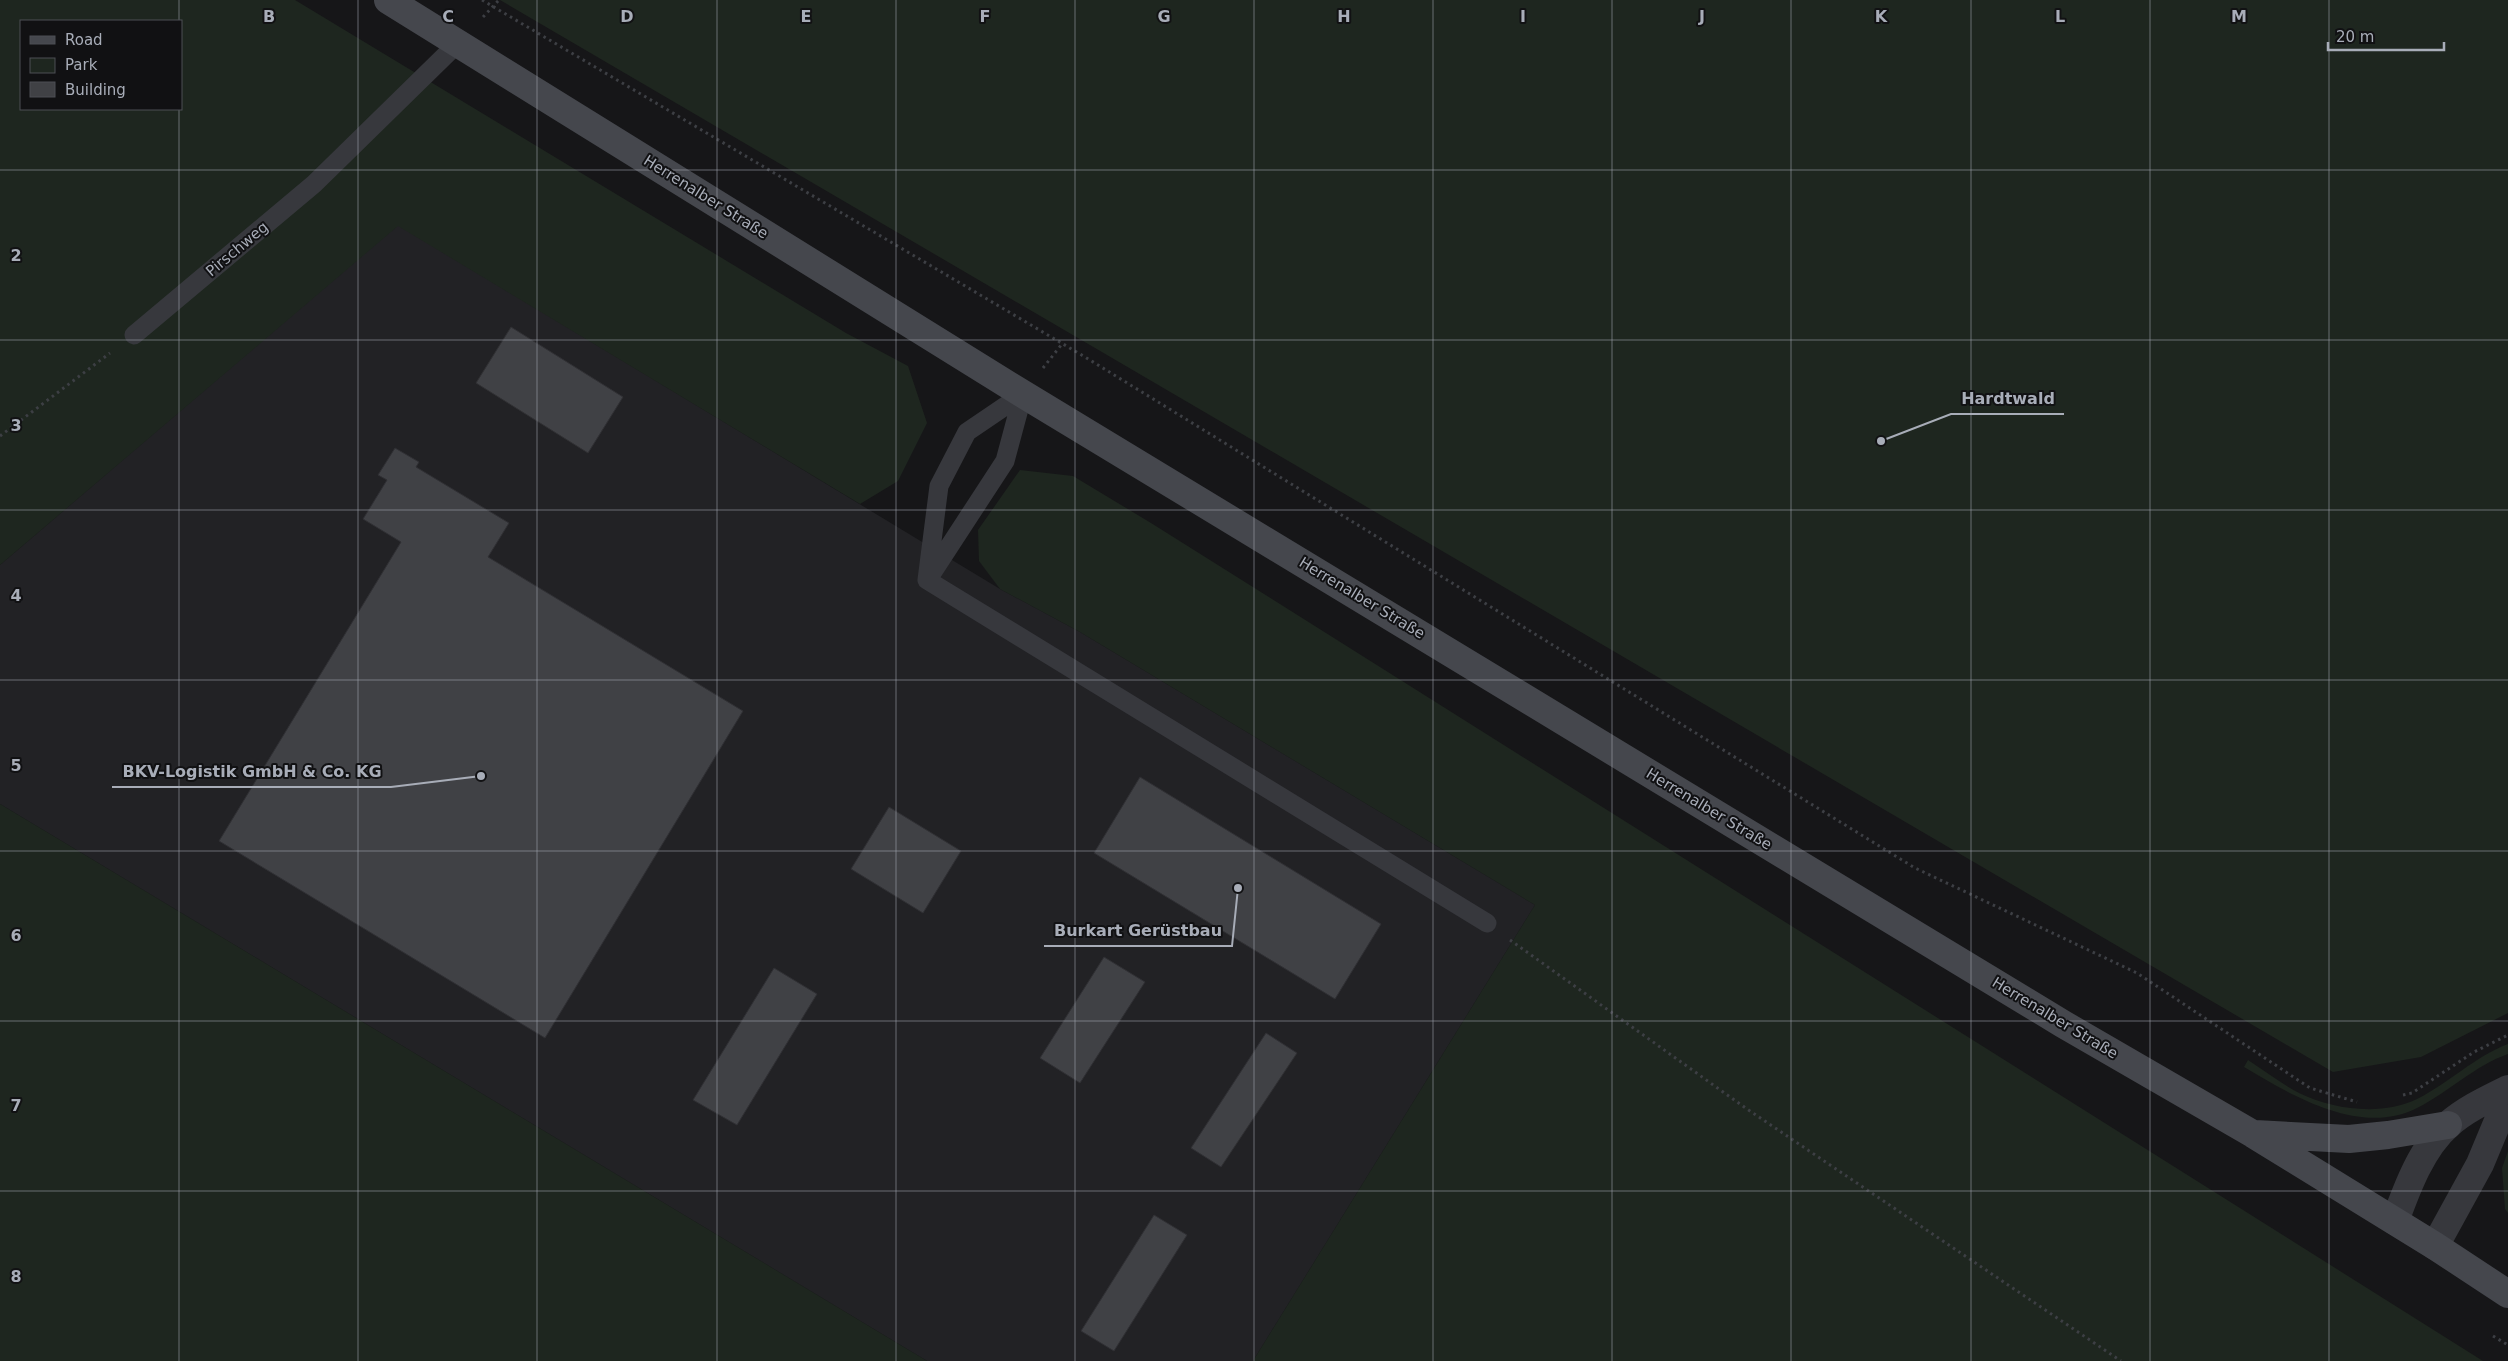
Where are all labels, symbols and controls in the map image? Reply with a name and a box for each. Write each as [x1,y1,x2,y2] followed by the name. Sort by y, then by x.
[263,7,275,26] text: B
[442,7,454,26] text: C
[620,7,634,26] text: D
[801,7,811,26] text: E
[980,7,990,26] text: F
[1157,7,1171,26] text: G
[1337,7,1351,26] text: H
[1520,7,1526,26] text: I
[1698,7,1705,26] text: J
[1875,7,1888,26] text: K
[2055,7,2065,26] text: L
[2231,7,2247,26] text: M
[20,20,182,110] legend
[2328,20,2444,52] scale bar
[2336,28,2374,46] text: 20 m
[65,31,103,49] text: Road
[65,56,98,74] text: Park
[65,81,126,99] text: Building
[640,151,772,243] street label: Herrenalber Straße
[202,218,272,280] street label: Pirschweg
[10,246,22,265] text: 2
[1951,383,2064,414] callout: Hardtwald
[1961,389,2055,408] text: Hardtwald
[10,416,22,435] text: 3
[1296,553,1428,643] street label: Herrenalber Straße
[10,586,22,605] text: 4
[10,756,22,775] text: 5
[112,756,391,787] callout: BKV-Logistik GmbH & Co. KG
[122,762,382,781] text: BKV-Logistik GmbH & Co. KG
[1643,764,1775,854] street label: Herrenalber Straße
[1044,915,1232,946] callout: Burkart Gerüstbau
[1054,921,1222,940] text: Burkart Gerüstbau
[10,926,22,945] text: 6
[1989,973,2121,1063] street label: Herrenalber Straße
[10,1096,22,1115] text: 7
[10,1267,22,1286] text: 8

